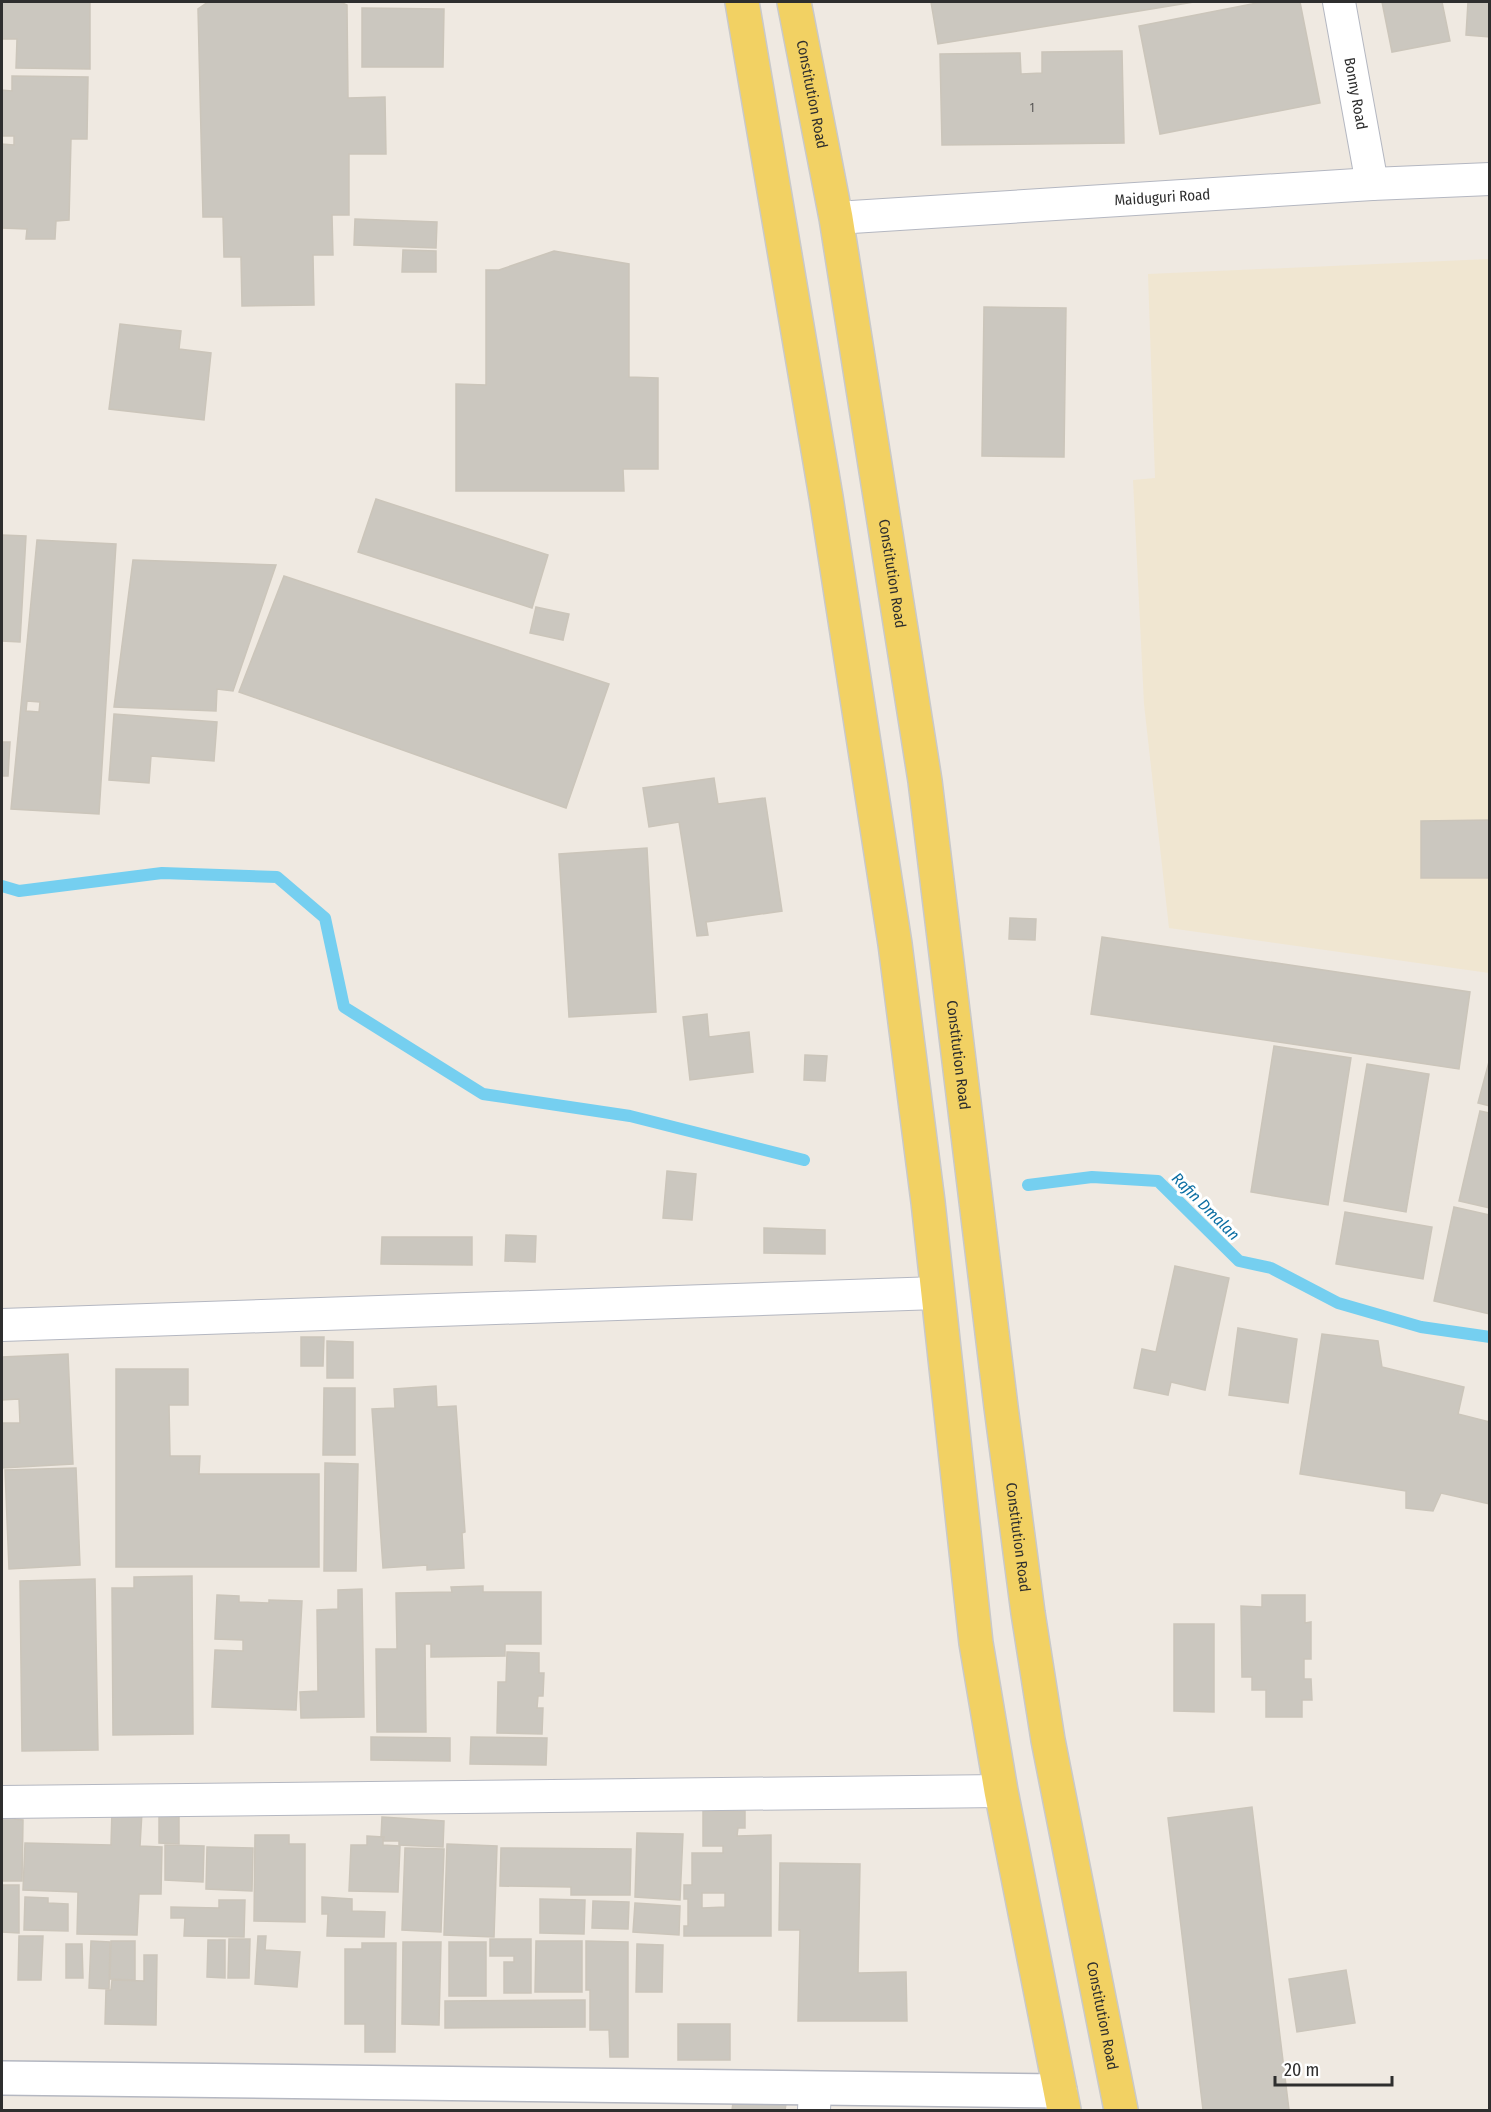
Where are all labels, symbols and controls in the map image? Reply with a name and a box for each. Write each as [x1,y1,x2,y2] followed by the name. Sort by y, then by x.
[793,39,831,150] street label: Constitution Road
[1340,56,1371,131] street label: Bonny Road
[1030,101,1034,115] house number: 1
[1114,185,1211,209] street label: Maiduguri Road
[875,518,910,629] street label: Constitution Road
[943,999,974,1111] street label: Constitution Road
[1168,1169,1243,1244] water label: Rafin Dmalan
[1002,1481,1034,1593] street label: Constitution Road
[1083,1960,1122,2071] street label: Constitution Road
[1275,2049,1392,2087] scale bar
[1284,2059,1319,2081] text: 20 m

